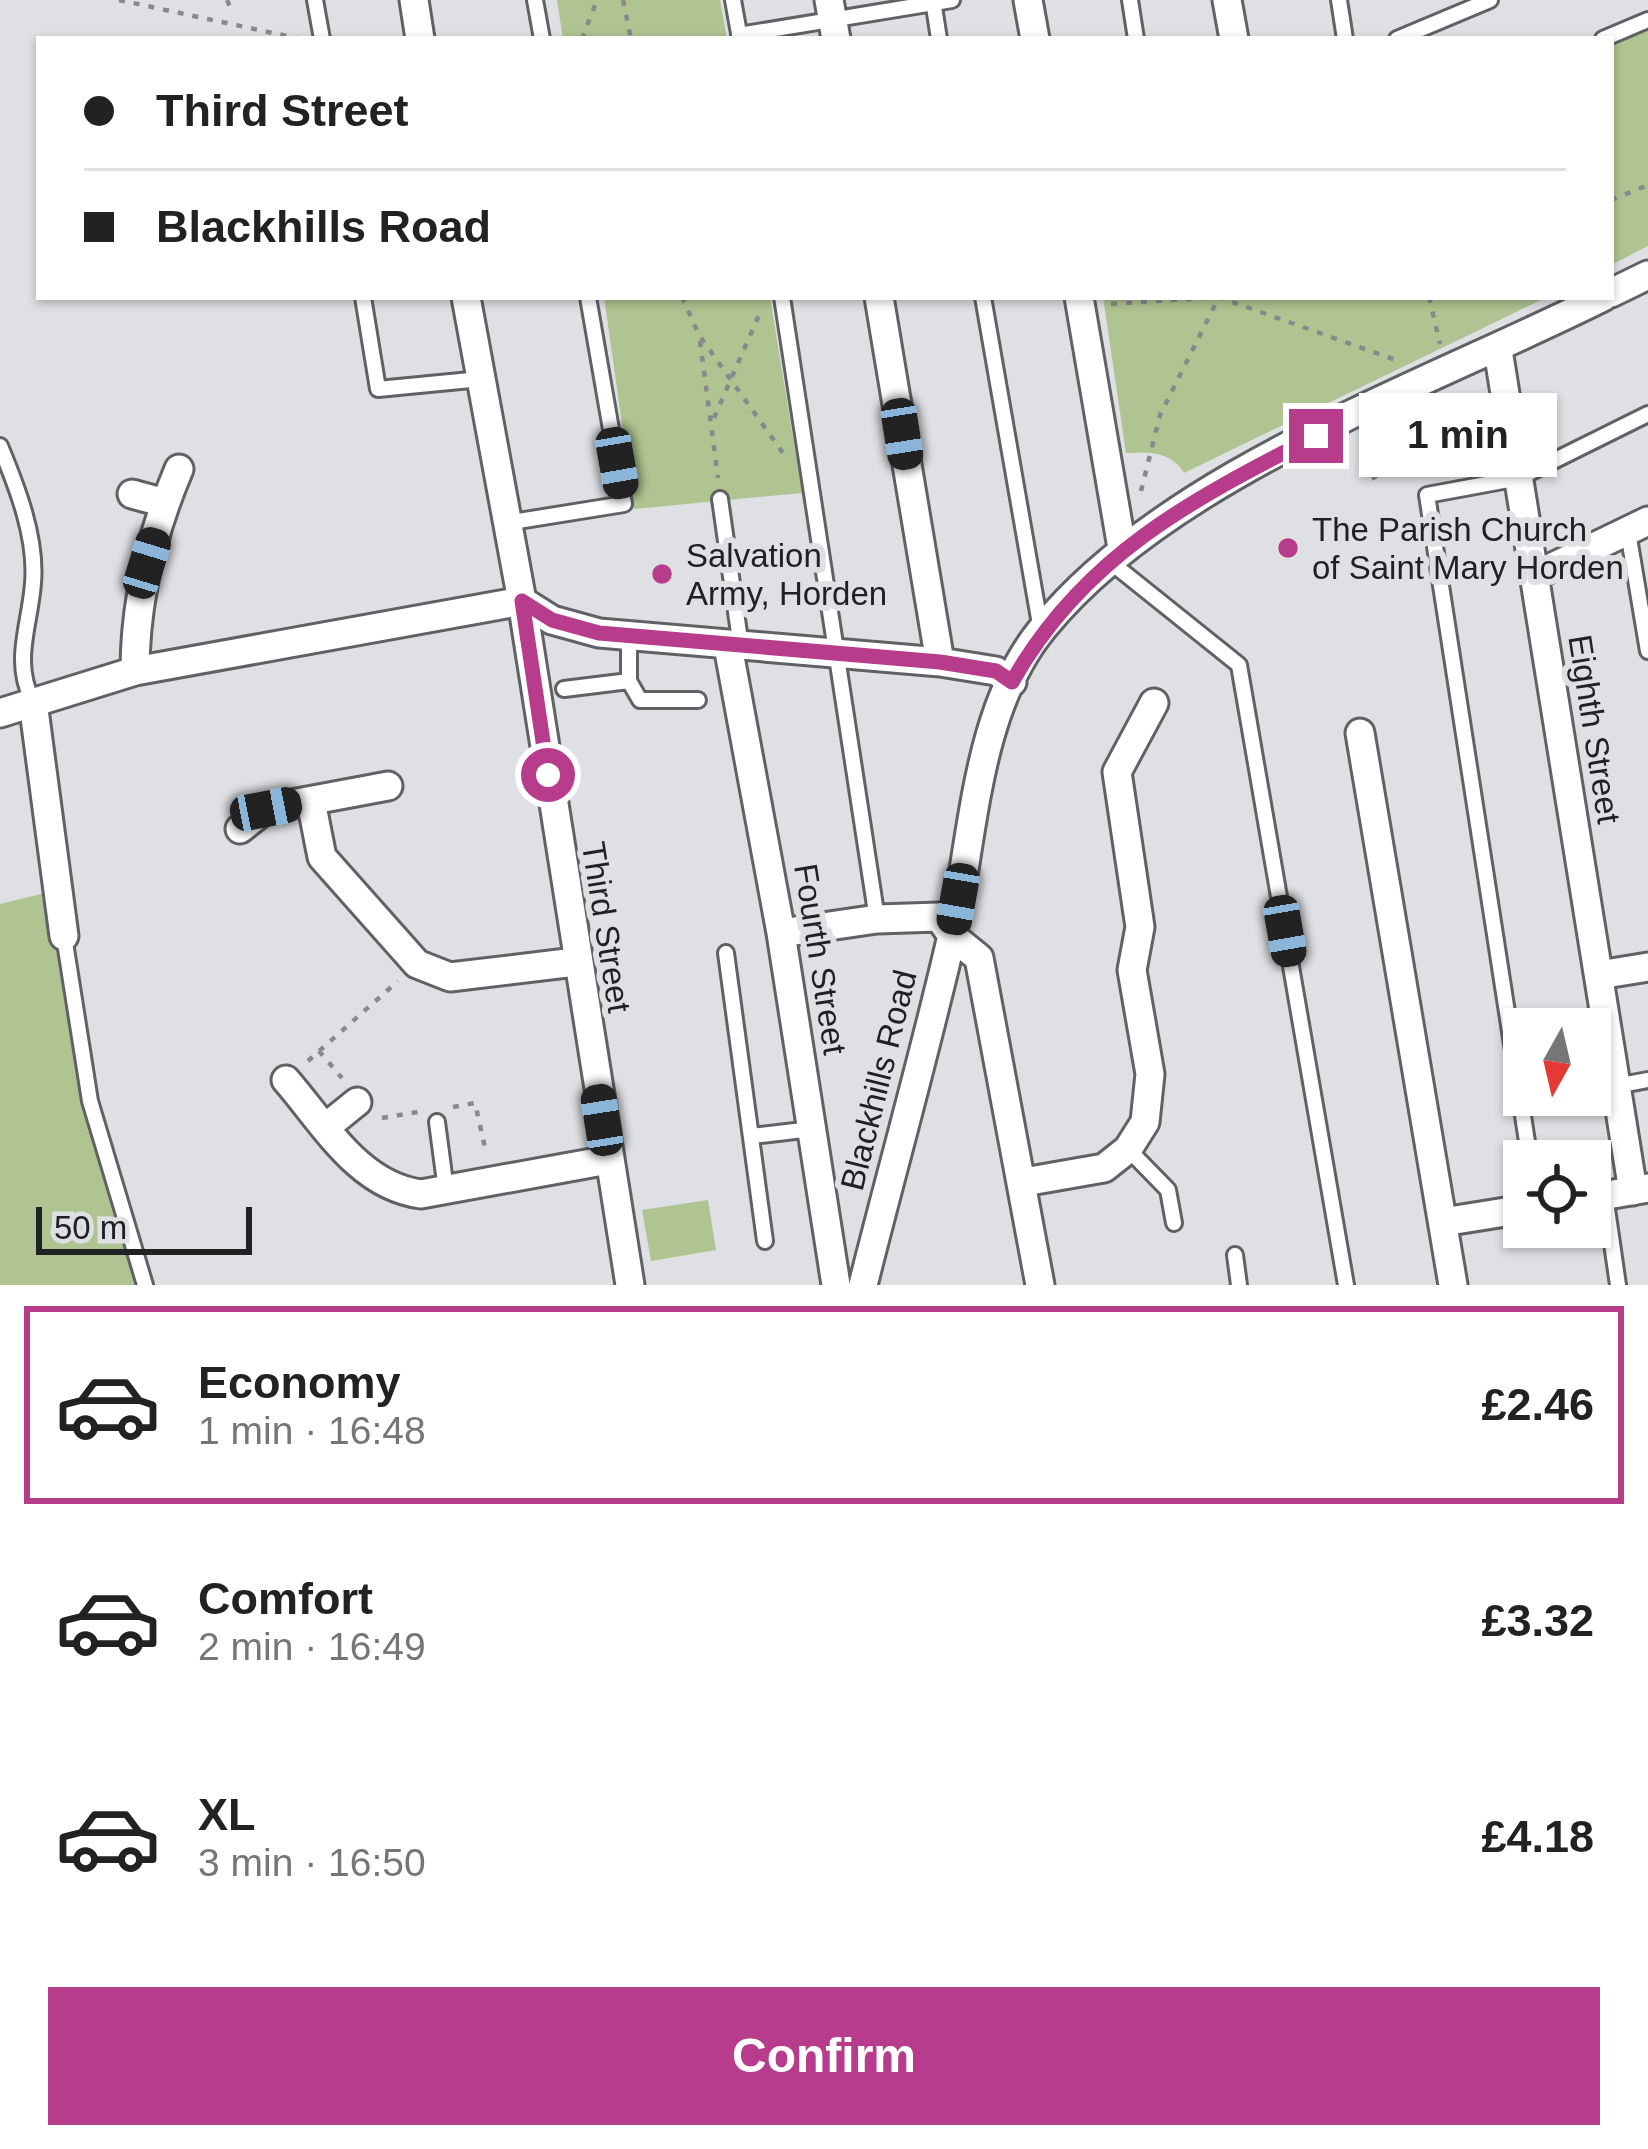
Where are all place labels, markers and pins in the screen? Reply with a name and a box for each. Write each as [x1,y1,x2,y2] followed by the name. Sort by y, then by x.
[1312,511,1624,586] place label: The Parish Church of Saint Mary Horden
[1275,535,1301,561] marker: The Parish Church of Saint Mary Horden
[686,537,887,612] place label: Salvation Army, Horden
[649,561,675,587] marker: Salvation Army, Horden

